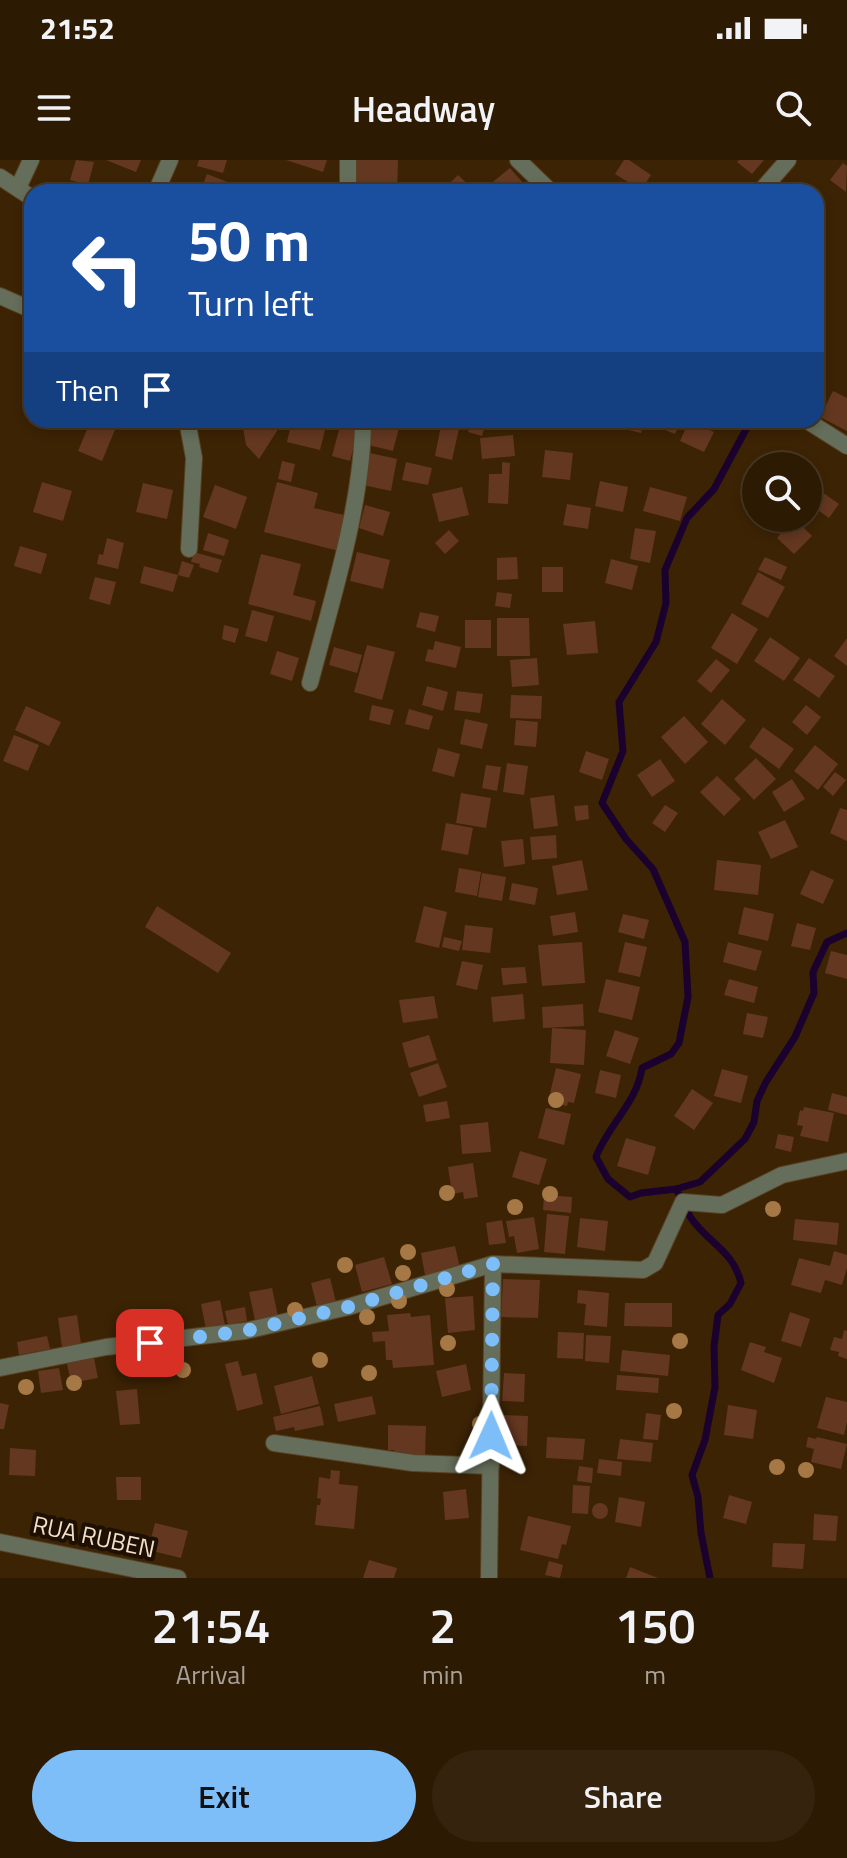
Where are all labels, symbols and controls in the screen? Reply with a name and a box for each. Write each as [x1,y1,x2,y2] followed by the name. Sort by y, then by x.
[40,5,115,51] text: 21:52
[352,81,495,136] text: Headway
[32,86,76,130] icon: menu
[771,86,815,130] icon: search
[188,198,310,283] text: 50 m
[56,216,160,320] icon: left
[188,275,314,330] text: Turn left
[56,367,119,413] text: Then
[135,368,179,412] icon: arrive
[742,452,822,532] map controls
[742,452,822,532] button: search
[116,1309,184,1377] pin
[128,1321,172,1365] icon: arrive
[449,1394,533,1478] position arrow
[30,1505,158,1567] street label: RUA RUBEN
[151,1589,270,1662] text: 21:54
[429,1589,456,1662] text: 2
[615,1589,696,1662] text: 150
[176,1655,246,1694] text: Arrival
[422,1655,463,1694] text: min
[644,1655,666,1694] text: m
[32,1750,416,1842] button: Exit
[432,1750,815,1842] button: Share

